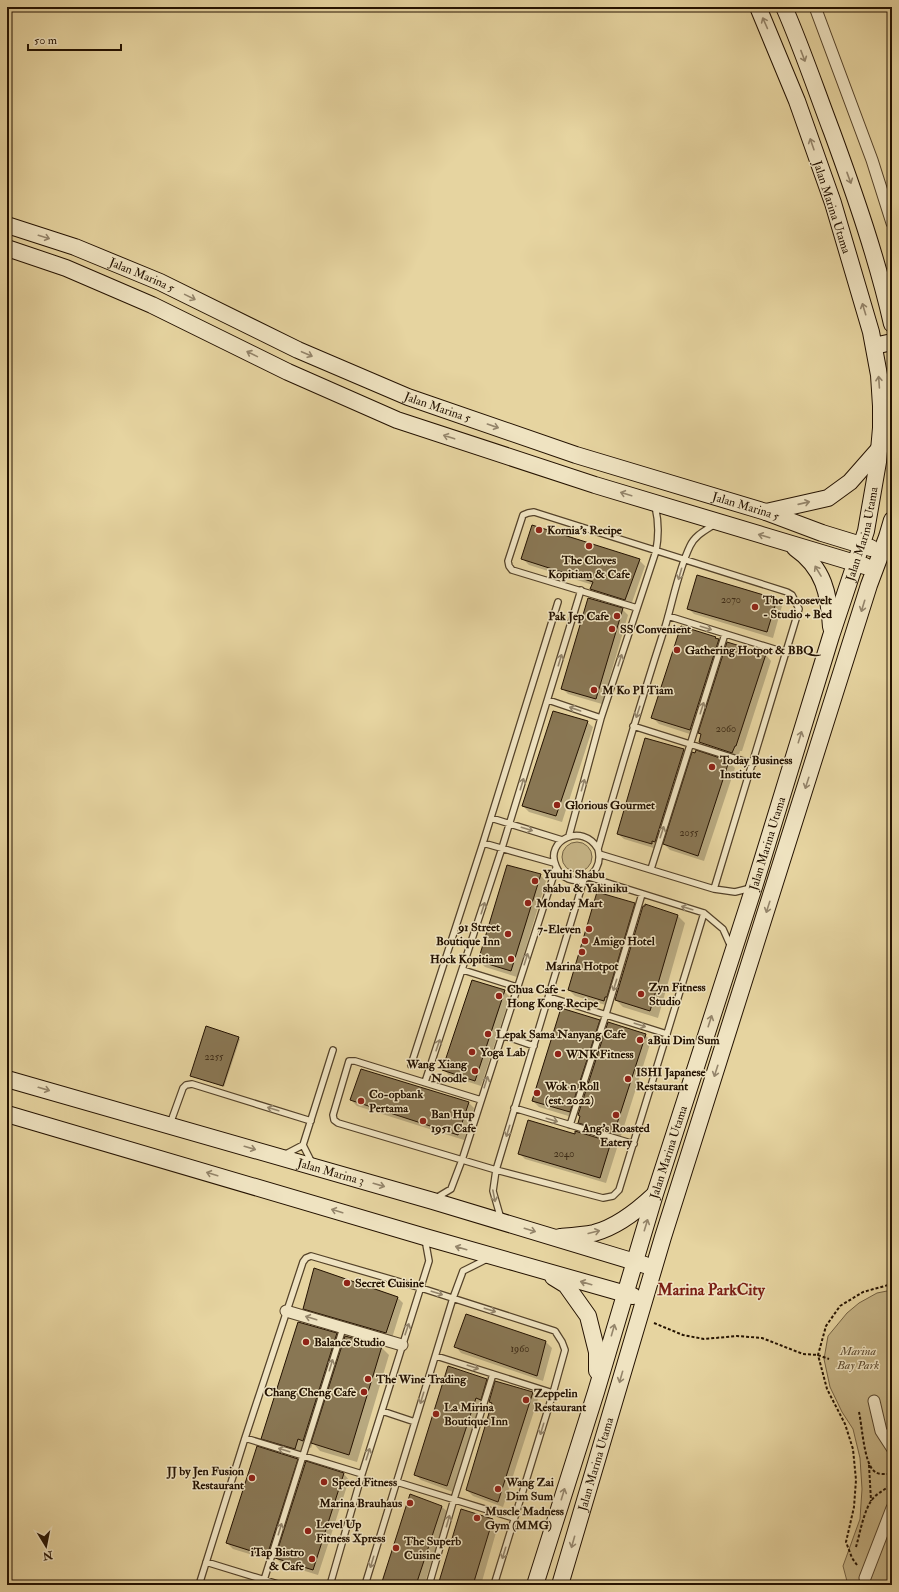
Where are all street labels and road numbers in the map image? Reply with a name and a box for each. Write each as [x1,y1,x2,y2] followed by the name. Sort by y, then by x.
[809,158,854,257] street label: Jalan Marina Utama
[106,255,177,296] street label: Jalan Marina 5
[401,389,473,426] street label: Jalan Marina 5
[843,485,882,584] street label: Jalan Marina Utama
[709,489,782,525] street label: Jalan Marina 5
[746,794,790,893] street label: Jalan Marina Utama
[647,1103,691,1202] street label: Jalan Marina Utama
[295,1155,366,1189] street label: Jalan Marina 3
[575,1415,617,1514] street label: Jalan Marina Utama

